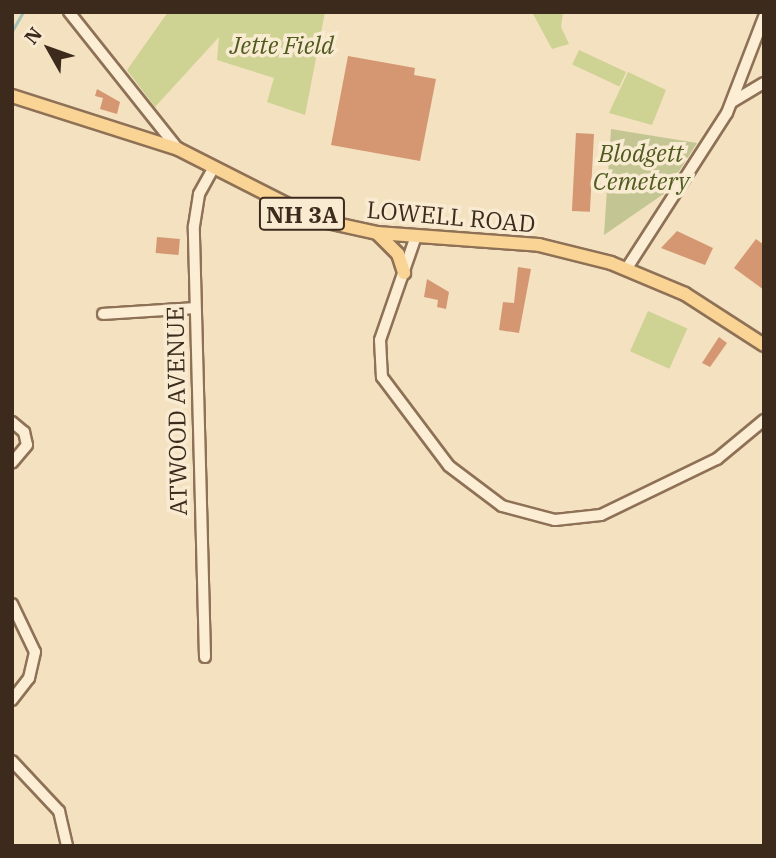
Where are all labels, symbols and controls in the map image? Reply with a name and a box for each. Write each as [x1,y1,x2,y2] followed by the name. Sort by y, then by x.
[14,14,84,84] north arrow
[19,22,47,49] text: N
[230,32,334,60] park label: Jette Field
[593,140,689,196] park label: Blodgett Cemetery
[258,195,346,234] road number: NH 3A
[365,195,537,239] street label: LOWELL ROAD
[161,306,193,516] street label: ATWOOD AVENUE

